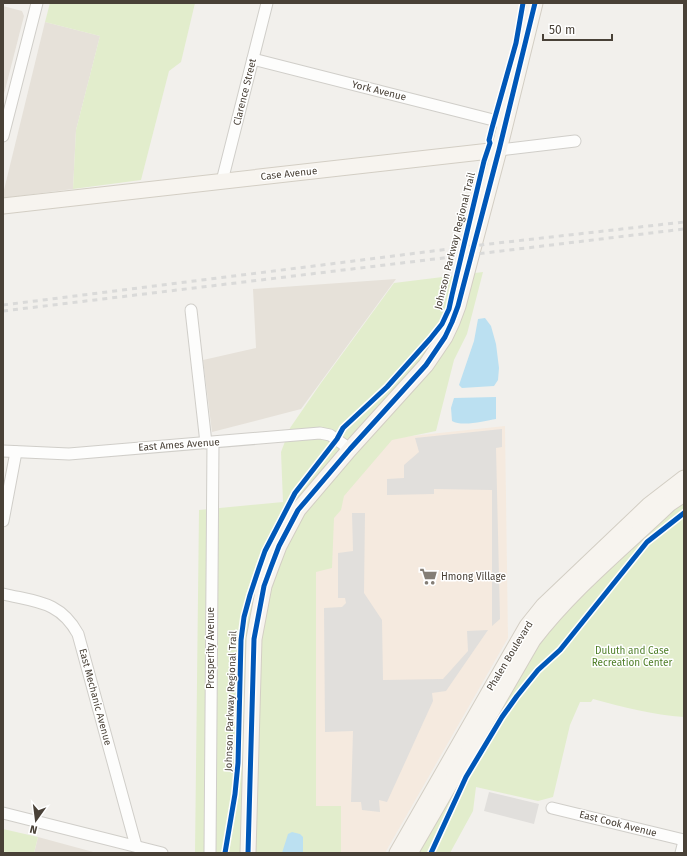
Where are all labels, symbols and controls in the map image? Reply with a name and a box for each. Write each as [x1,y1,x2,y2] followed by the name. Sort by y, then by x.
[543,16,612,42] scale bar
[549,23,575,37] text: 50 m
[231,57,259,127] street label: Clarence Street
[351,78,407,104] street label: York Avenue
[260,165,318,183] street label: Case Avenue
[432,171,478,311] street label: Johnson Parkway Regional Trail
[138,436,220,454] street label: East Ames Avenue
[418,567,438,587] supermarket icon: Hmong Village
[441,571,506,583] place label: Hmong Village
[205,607,217,689] street label: Prosperity Avenue
[484,619,536,693] street label: Phalen Boulevard
[223,630,239,772] street label: Johnson Parkway Regional Trail
[592,645,673,669] park label: Duluth and Case Recreation Center
[76,647,114,747] street label: East Mechanic Avenue
[16,800,56,840] north arrow
[578,809,658,839] street label: East Cook Avenue
[29,822,39,836] text: N

